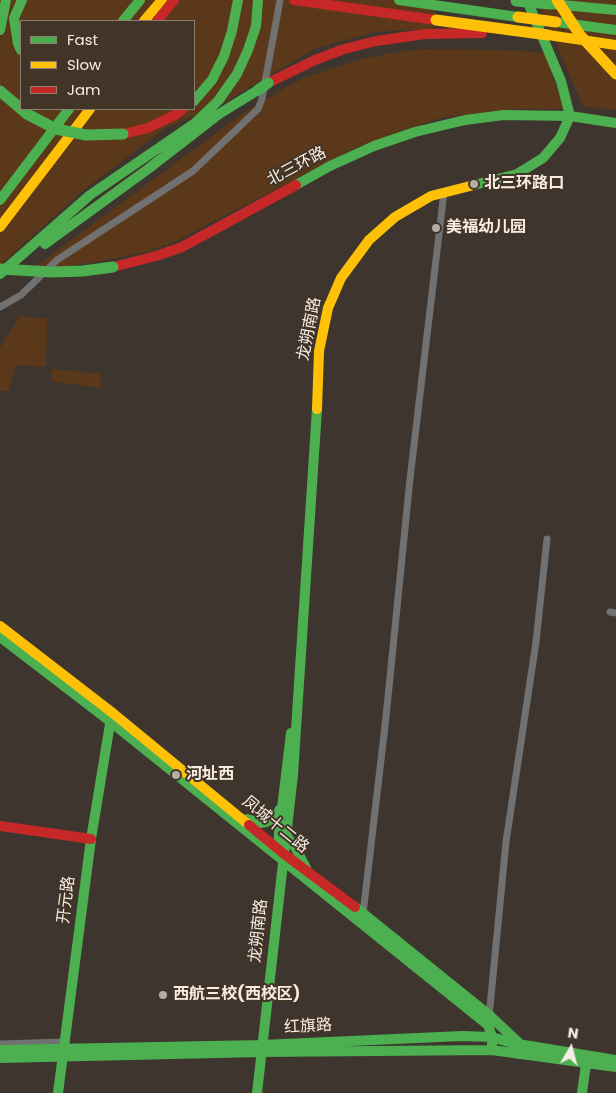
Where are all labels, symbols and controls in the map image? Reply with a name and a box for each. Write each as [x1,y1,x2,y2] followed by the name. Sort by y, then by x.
[20,20,195,110] legend
[67,29,98,50] text: Fast
[67,54,101,75] text: Slow
[67,79,101,100] text: Jam
[264,144,330,190] street label: 北三环路
[484,174,564,194] place label: 北三环路口
[468,178,480,190] marker: 北三环路口
[446,218,526,238] place label: 美福幼儿园
[430,222,442,234] marker: 美福幼儿园
[294,296,326,362] street label: 龙朔南路
[186,765,234,785] place label: 河址西
[170,769,182,781] marker: 河址西
[238,792,312,858] street label: 凤城十二路
[55,875,79,925] street label: 开元路
[246,898,272,964] street label: 龙朔南路
[173,985,300,1005] place label: 西航三校(西校区)
[157,989,169,1001] marker: 西航三校(西校区)
[284,1016,332,1038] street label: 红旗路
[546,1023,596,1073] north arrow
[566,1023,580,1044] text: N

